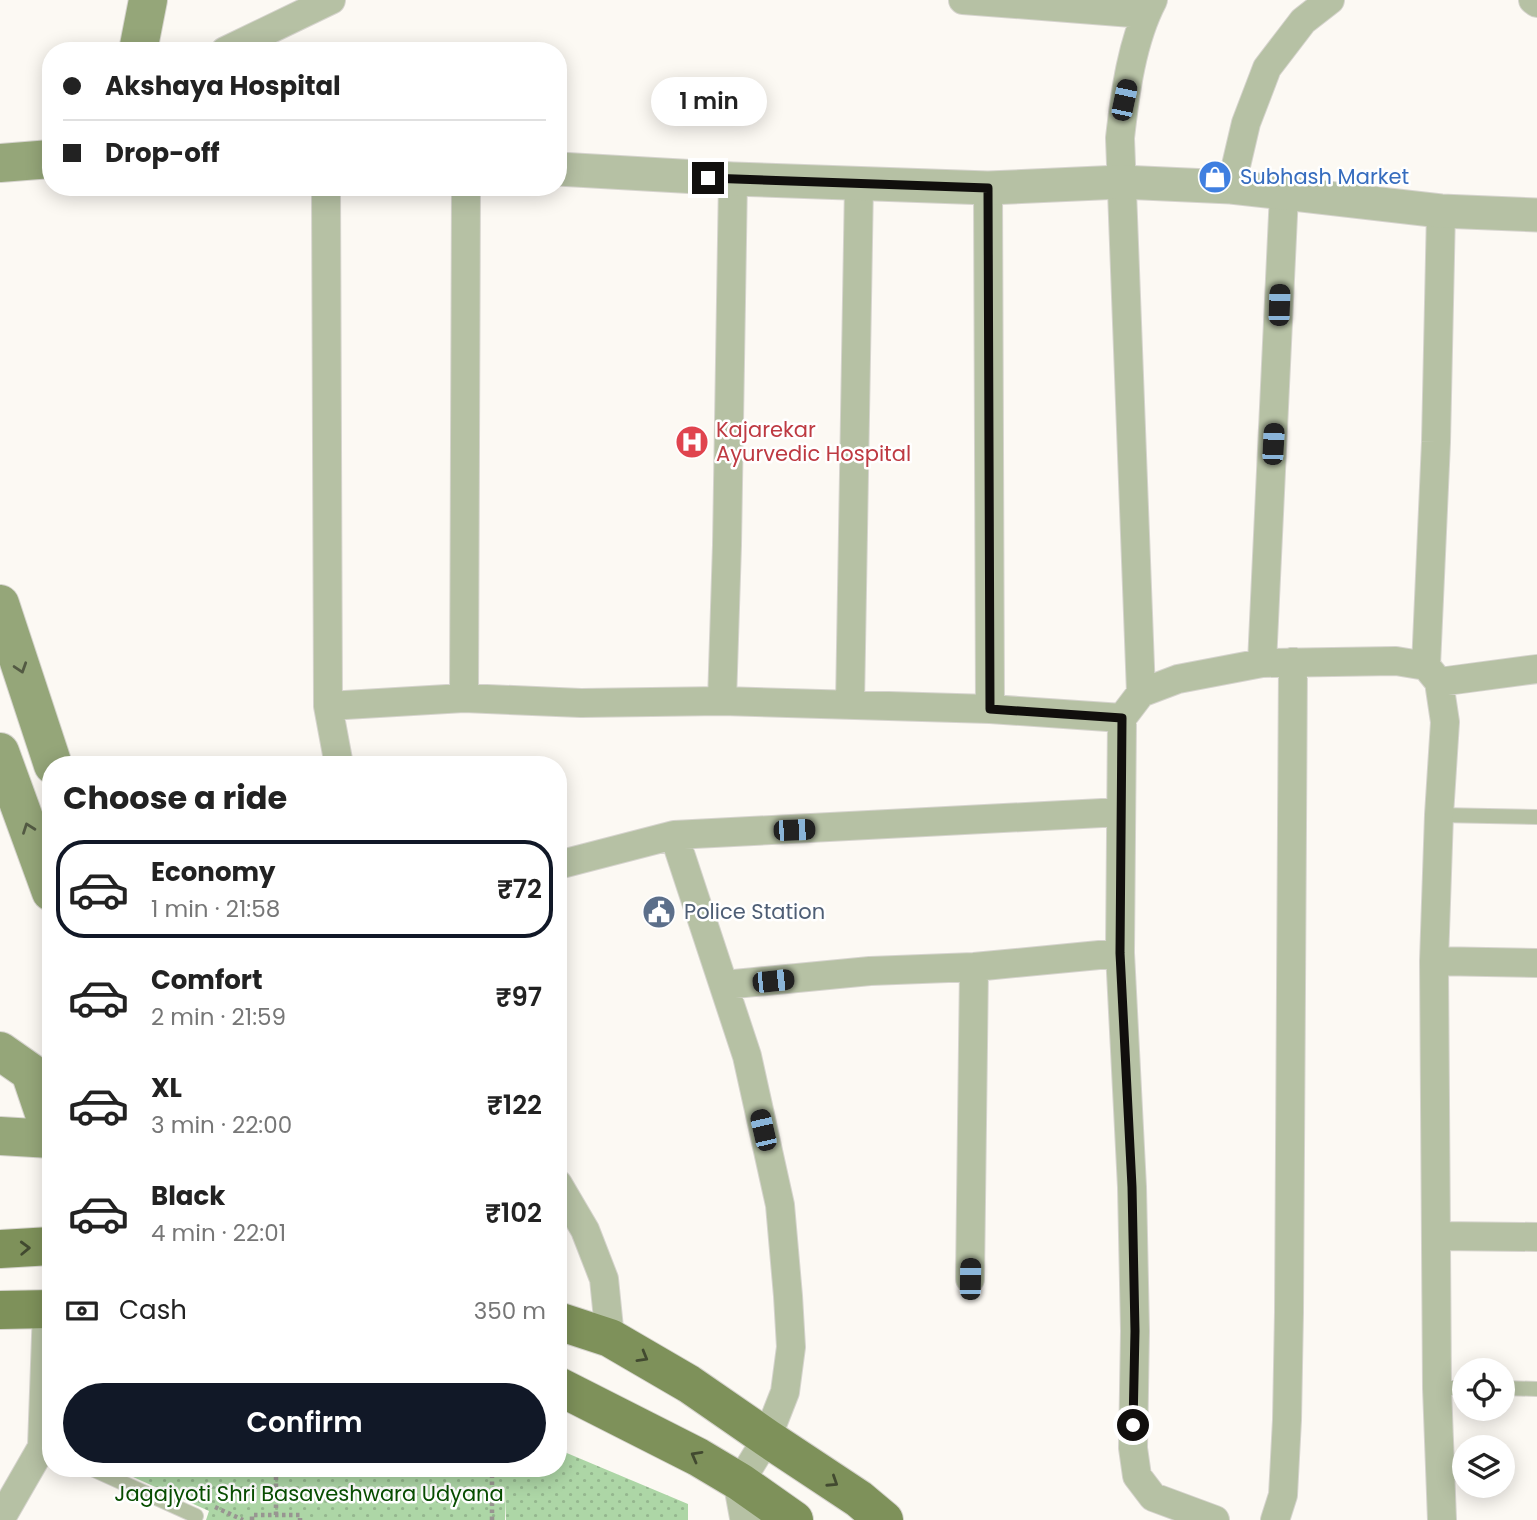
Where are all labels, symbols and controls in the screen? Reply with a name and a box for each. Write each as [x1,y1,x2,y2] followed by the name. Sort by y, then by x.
[105,68,341,104] text: Akshaya Hospital
[650,76,766,125] callout: 1 min
[1110,77,1139,123] car
[679,85,739,117] text: 1 min
[105,135,220,171] text: Drop-off
[1196,158,1234,196] shop icon: Subhash Market
[692,162,724,194] route end
[1240,162,1409,191] place label: Subhash Market
[1268,284,1291,326] car
[716,415,911,468] place label: Kajarekar Ayurvedic Hospital
[1262,422,1285,466] car
[673,423,711,461] hospital icon: Kajarekar Ayurvedic Hospital
[13,662,28,674] one-way arrow
[63,775,287,820] text: Choose a ride
[773,819,816,841] car
[22,822,36,834] one-way arrow
[151,854,275,890] text: Economy
[67,858,130,921] icon: car
[497,871,542,907] text: ₹72
[151,893,280,925] text: 1 min · 21:58
[640,893,678,931] public building icon: Police Station
[684,897,825,926] place label: Police Station
[151,962,263,998] text: Comfort
[67,966,130,1029] icon: car
[752,968,795,994] car
[496,979,542,1015] text: ₹97
[151,1001,286,1033] text: 2 min · 21:59
[151,1070,182,1106] text: XL
[67,1074,130,1137] icon: car
[487,1087,542,1123] text: ₹122
[749,1107,778,1153] car
[151,1109,292,1141] text: 3 min · 22:00
[151,1178,225,1214] text: Black
[67,1182,130,1245] icon: car
[485,1195,542,1231] text: ₹102
[151,1217,286,1249] text: 4 min · 22:01
[20,1240,31,1255] one-way arrow
[960,1258,981,1300] car
[63,1292,101,1330] icon: cash
[119,1292,187,1328] text: Cash
[474,1295,546,1327] text: 350 m
[636,1349,648,1362] one-way arrow
[1452,1358,1515,1498] map controls
[1452,1358,1515,1421] button: locate
[63,1383,546,1463] button: Confirm
[1117,1409,1149,1441] route start
[1452,1435,1515,1498] button: layers
[691,1451,703,1464] one-way arrow
[825,1474,838,1486] one-way arrow
[114,1479,504,1508] park label: Jagajyoti Shri Basaveshwara Udyana

